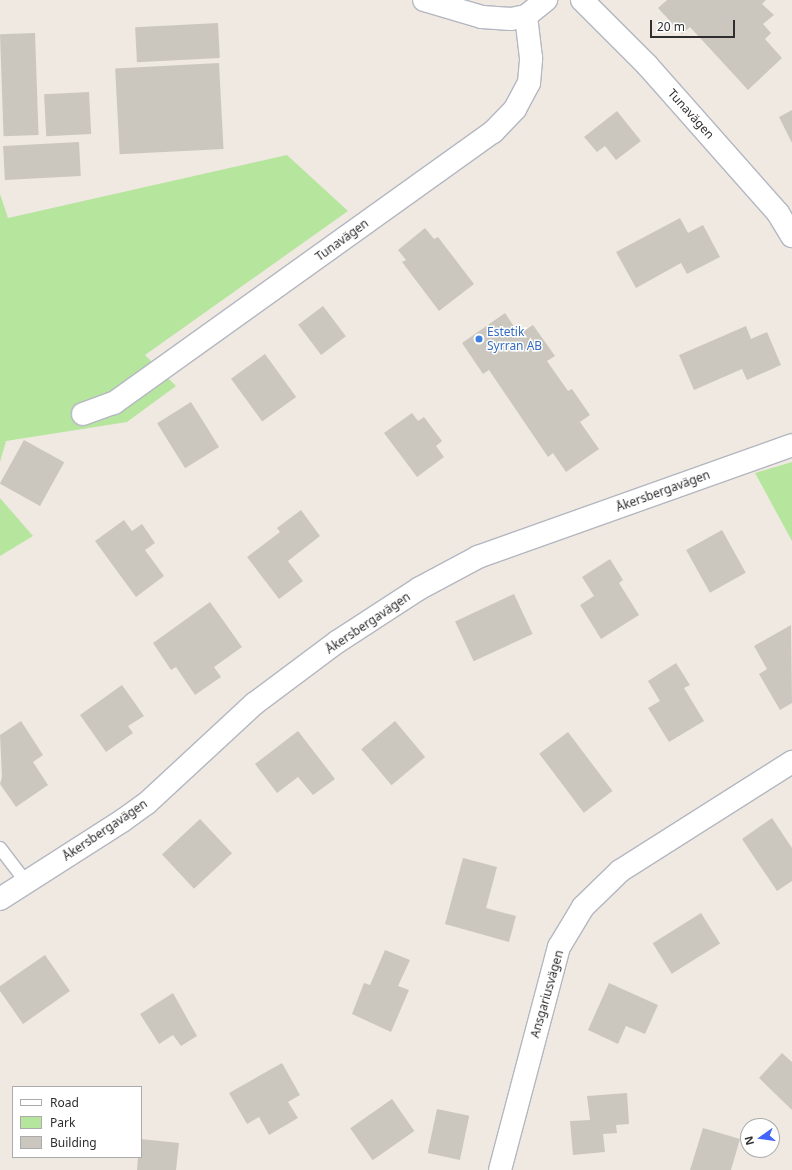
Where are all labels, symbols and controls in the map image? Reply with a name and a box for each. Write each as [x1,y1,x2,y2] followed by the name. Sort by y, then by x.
[652,12,737,38] scale bar
[657,18,685,35] text: 20 m
[665,86,717,142] street label: Tunavägen
[313,216,371,264] street label: Tunavägen
[487,325,542,353] place label: Estetik Syrran AB
[474,334,484,344] marker: Estetik Syrran AB
[614,467,712,515] street label: Åkersbergavägen
[323,589,413,657] street label: Åkersbergavägen
[60,796,150,864] street label: Åkersbergavägen
[528,948,566,1040] street label: Ansgariusvägen
[12,1086,142,1158] legend
[50,1094,79,1111] text: Road
[50,1114,75,1131] text: Park
[740,1118,780,1158] north arrow
[50,1134,97,1151] text: Building
[740,1135,757,1147] text: N

